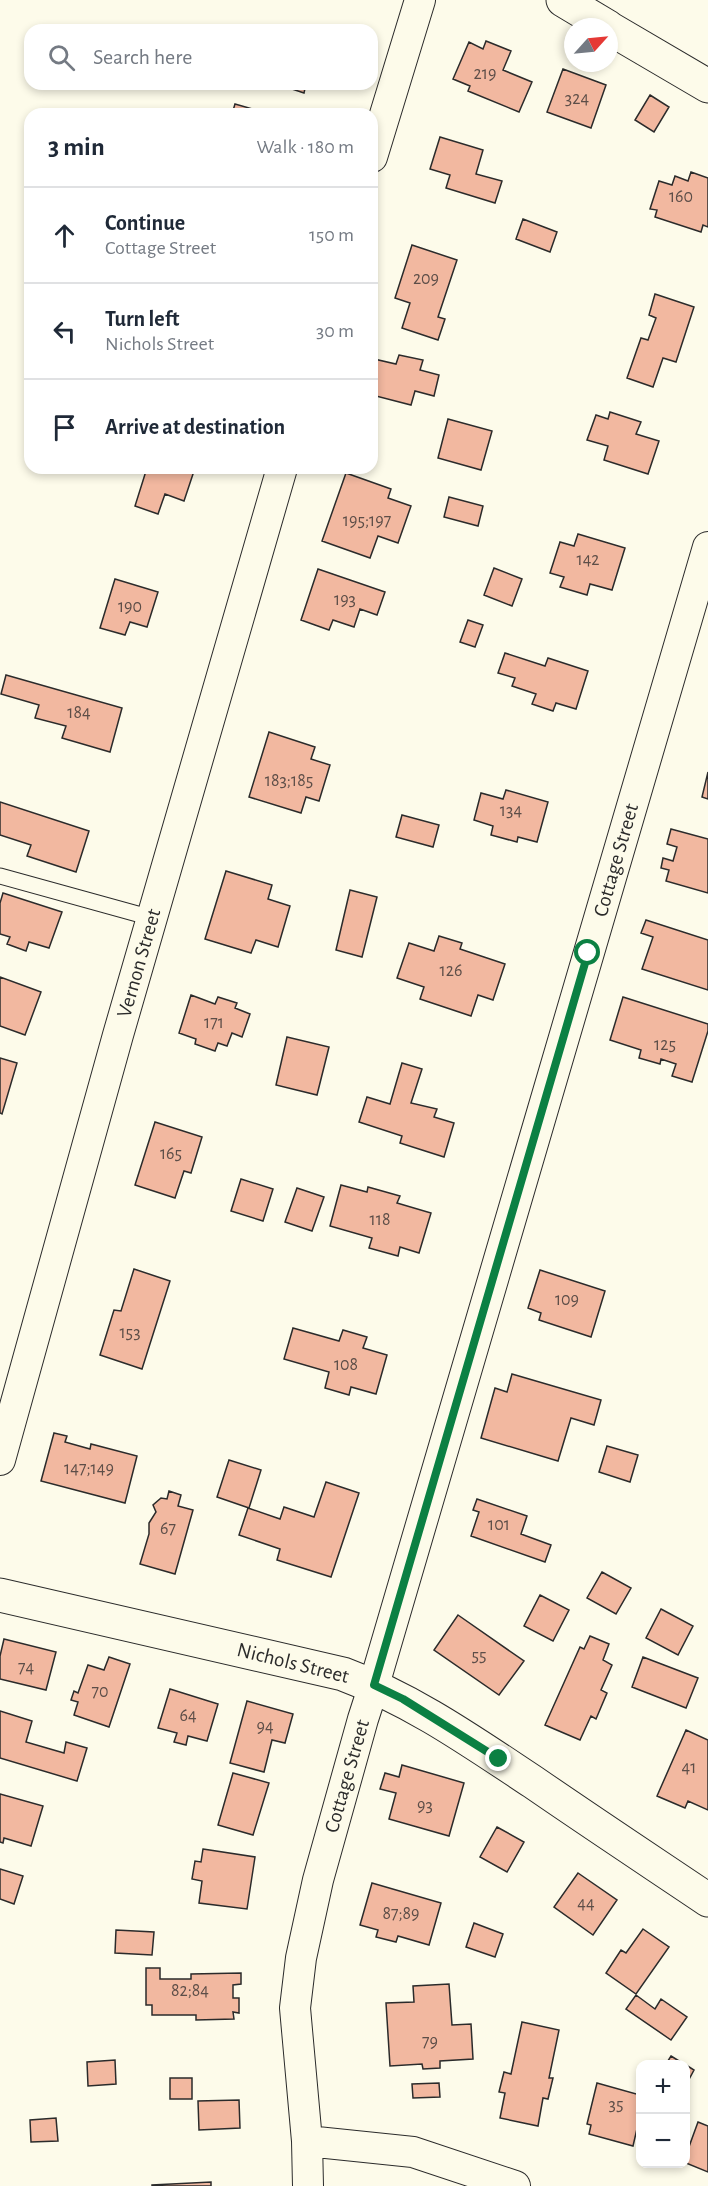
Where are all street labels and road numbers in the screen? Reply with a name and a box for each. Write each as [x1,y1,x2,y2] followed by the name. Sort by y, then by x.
[590,801,642,919] street label: Cottage Street
[113,906,165,1020] street label: Vernon Street
[235,1639,351,1687] street label: Nichols Street
[321,1717,373,1835] street label: Cottage Street

